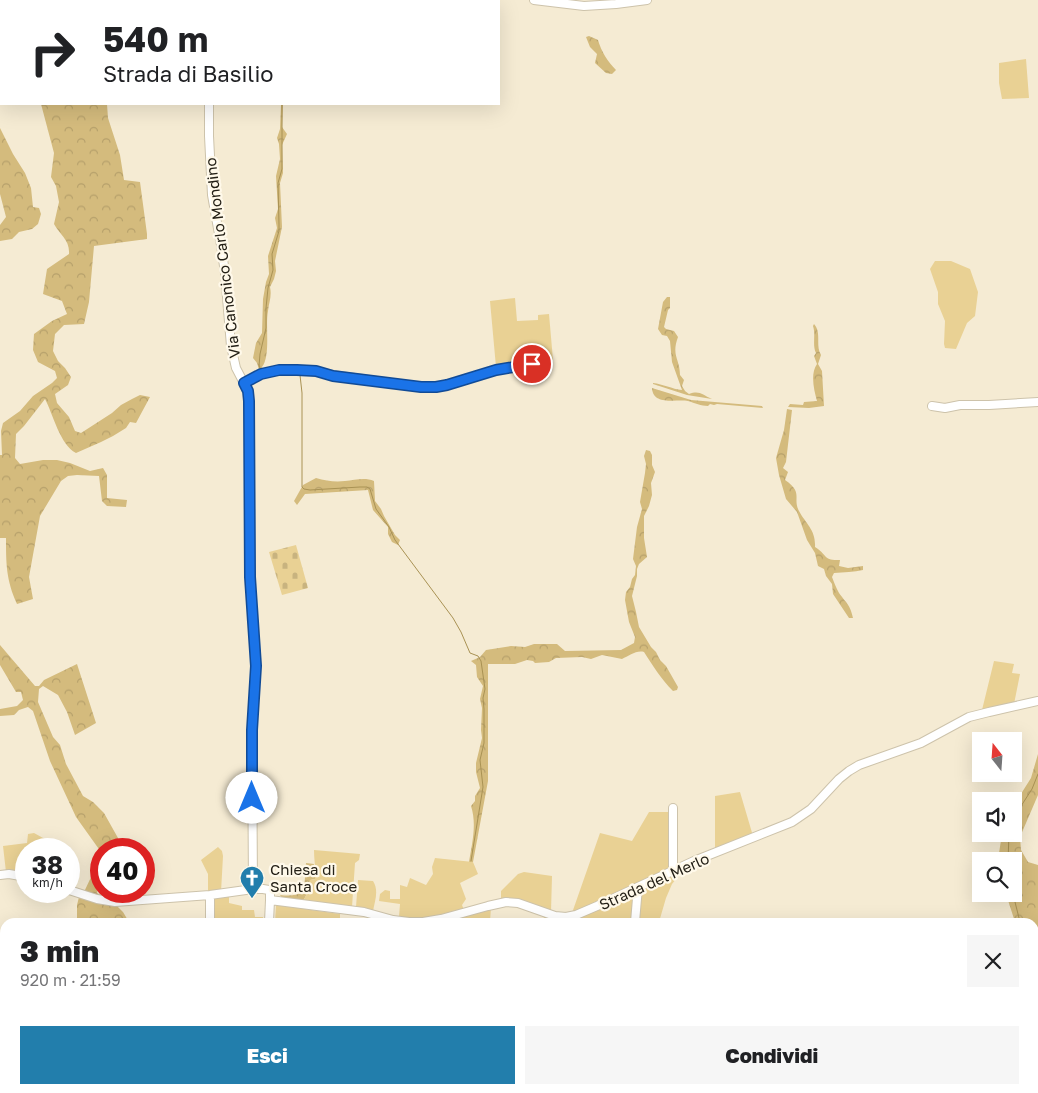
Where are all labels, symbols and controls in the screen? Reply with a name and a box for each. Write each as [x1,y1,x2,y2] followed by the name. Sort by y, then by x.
[103,18,208,60] text: 540 m
[20,20,85,85] icon: right
[103,60,273,87] text: Strada di Basilio
[201,157,243,359] street label: Via Canonico Carlo Mondino
[511,343,553,385] pin
[518,350,546,378] icon: arrive
[972,732,1022,782] north arrow
[972,732,1022,902] map controls
[225,771,277,823] position arrow
[972,792,1022,842] button: sound
[90,838,155,903] speed limit sign: 40
[32,849,63,880] text: 38
[596,849,712,913] street label: Strada del Merlo
[972,852,1022,902] button: search
[270,860,357,895] place label: Chiesa di Santa Croce
[239,865,265,899] church icon: Chiesa di Santa Croce
[32,875,63,890] text: km/h
[20,933,99,969] text: 3 min
[967,935,1019,987] button: close
[20,970,121,990] text: 920 m · 21:59
[20,1026,515,1084] button: Esci
[525,1026,1019,1084] button: Condividi

